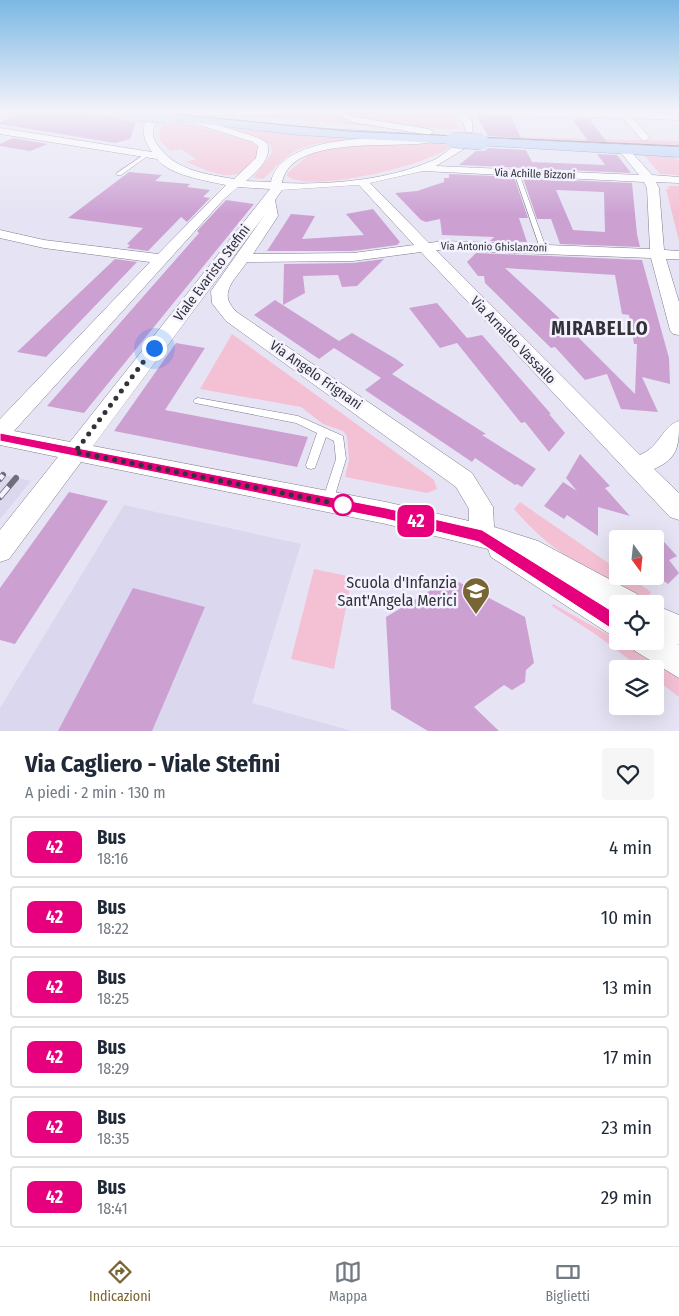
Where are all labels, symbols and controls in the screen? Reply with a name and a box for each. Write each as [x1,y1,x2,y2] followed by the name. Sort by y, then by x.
[494,166,576,182] street label: Via Achille Bizzoni
[170,221,254,325] street label: Viale Evaristo Stefini
[441,240,547,254] street label: Via Antonio Ghislanzoni
[467,293,559,387] street label: Via Arnaldo Vassallo
[551,317,649,340] district label: MIRABELLO
[142,336,167,361] your location
[267,337,365,413] street label: Via Angelo Frignani
[332,494,354,516] unlabelled marker
[394,505,438,537] line badge: 42
[407,510,425,532] text: 42
[609,530,664,585] north arrow
[609,530,664,715] map controls
[338,573,457,610] place label: Scuola d'Infanzia Sant'Angela Merici
[461,576,491,615] school or university icon: Scuola d'Infanzia Sant'Angela Merici
[609,595,664,650] button: locate
[609,660,664,715] button: layers
[602,748,654,800] button: heart
[25,750,280,778] text: Via Cagliero - Viale Stefini
[25,783,166,802] text: A piedi · 2 min · 130 m
[97,826,126,849] text: Bus
[46,836,63,858] text: 42
[609,836,652,859] text: 4 min
[97,849,128,868] text: 18:16
[97,896,126,919] text: Bus
[46,906,63,928] text: 42
[601,906,652,929] text: 10 min
[97,919,129,938] text: 18:22
[97,966,126,989] text: Bus
[46,976,63,998] text: 42
[602,976,652,999] text: 13 min
[97,989,129,1008] text: 18:25
[97,1036,126,1059] text: Bus
[46,1046,63,1068] text: 42
[603,1046,652,1069] text: 17 min
[97,1059,129,1078] text: 18:29
[97,1106,126,1129] text: Bus
[46,1116,63,1138] text: 42
[601,1116,652,1139] text: 23 min
[97,1129,129,1148] text: 18:35
[97,1176,126,1199] text: Bus
[46,1186,63,1208] text: 42
[601,1186,652,1209] text: 29 min
[97,1199,128,1218] text: 18:41
[89,1258,151,1305] tab: Indicazioni
[329,1258,367,1305] tab: Mappa
[545,1258,590,1305] tab: Biglietti

